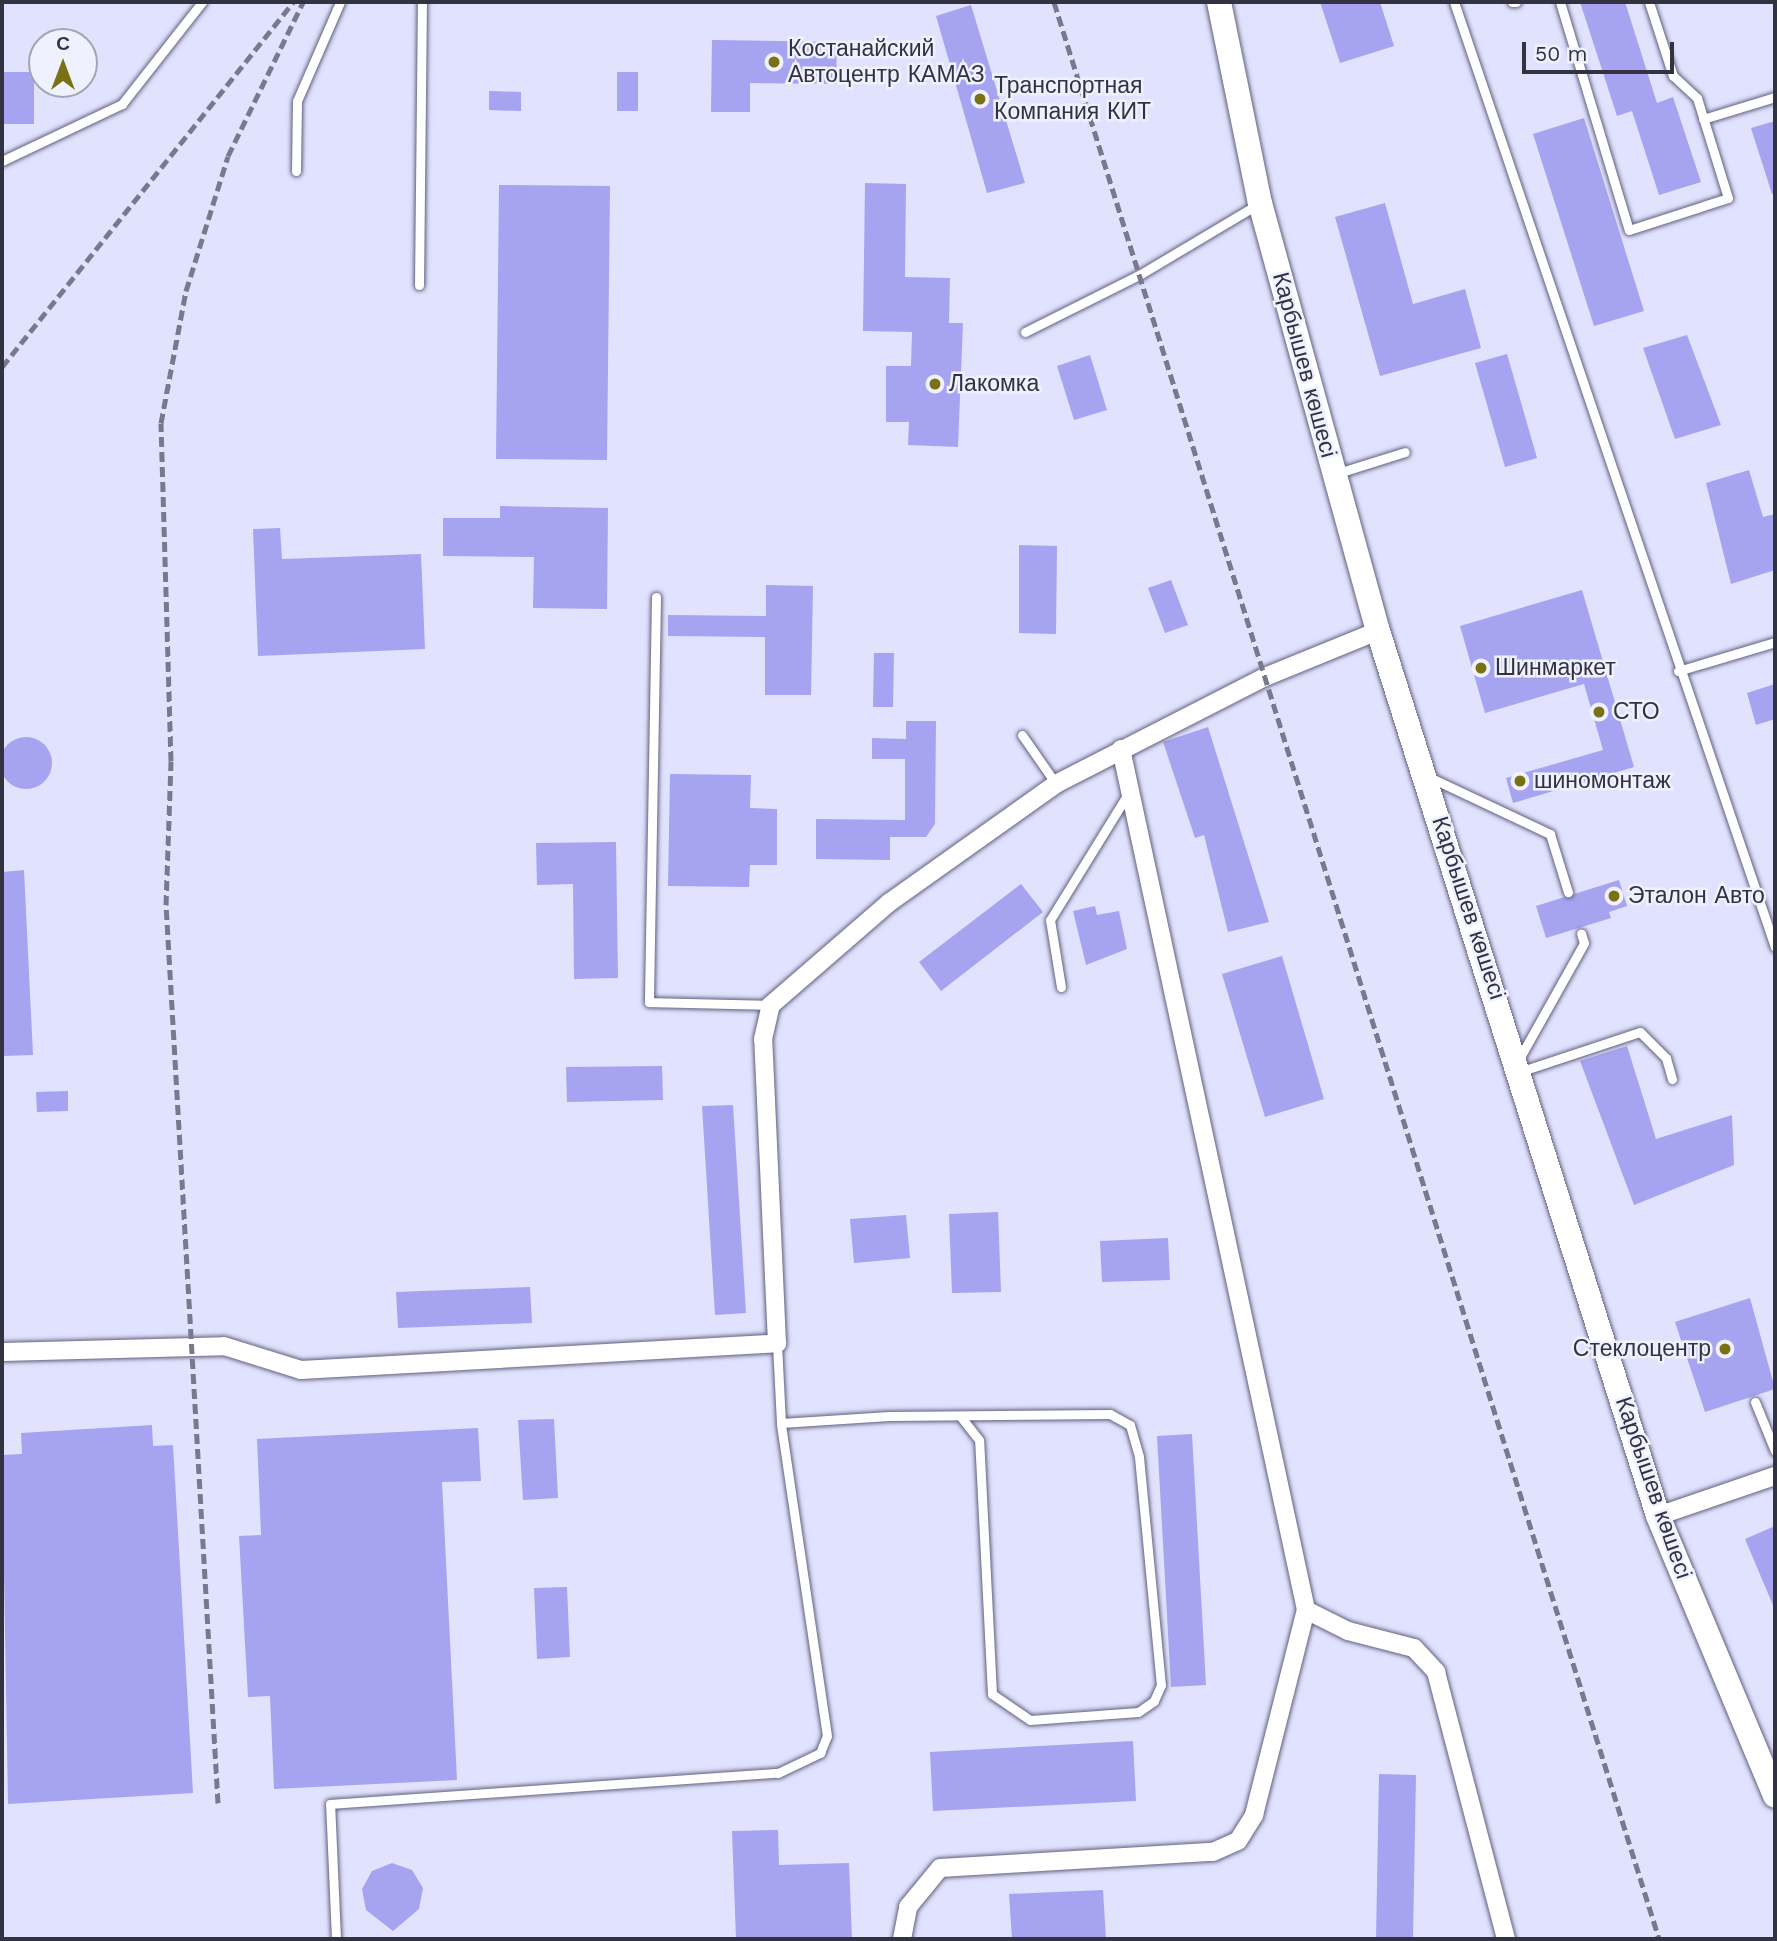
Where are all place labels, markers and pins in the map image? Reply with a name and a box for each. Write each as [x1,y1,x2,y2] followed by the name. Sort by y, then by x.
[788,35,985,89] place label: Костанайский Автоцентр КАМАЗ
[766,54,782,70] marker: Костанайский Автоцентр КАМАЗ
[994,72,1151,126] place label: Транспортная Компания КИТ
[972,91,988,107] marker: Транспортная Компания КИТ
[949,370,1039,398] place label: Лакомка
[927,376,943,392] marker: Лакомка
[1495,654,1616,682] place label: Шинмаркет
[1473,660,1489,676] marker: Шинмаркет
[1613,698,1660,726] place label: СТО
[1591,704,1607,720] marker: СТО
[1534,767,1671,795] place label: шиномонтаж
[1512,773,1528,789] marker: шиномонтаж
[1628,882,1765,910] place label: Эталон Авто
[1606,888,1622,904] marker: Эталон Авто
[1573,1335,1711,1363] place label: Стеклоцентр
[1717,1341,1733,1357] marker: Стеклоцентр

